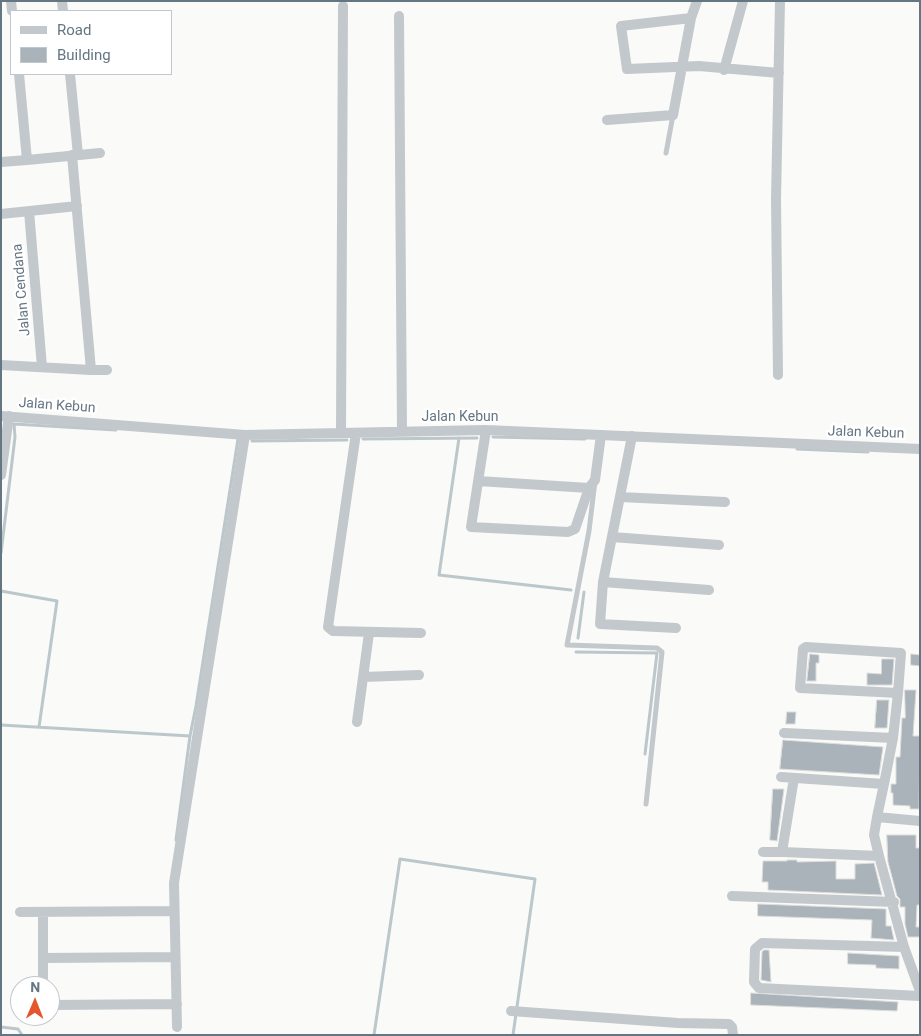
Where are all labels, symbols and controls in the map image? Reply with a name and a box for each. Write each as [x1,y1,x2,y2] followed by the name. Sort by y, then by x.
[10,10,172,75] legend
[57,21,91,39] text: Road
[57,46,111,64] text: Building
[10,243,34,337] street label: Jalan Cendana
[18,395,96,417] street label: Jalan Kebun
[422,409,498,425] street label: Jalan Kebun
[827,423,905,443] street label: Jalan Kebun
[10,976,60,1026] north arrow
[30,979,40,995] text: N

